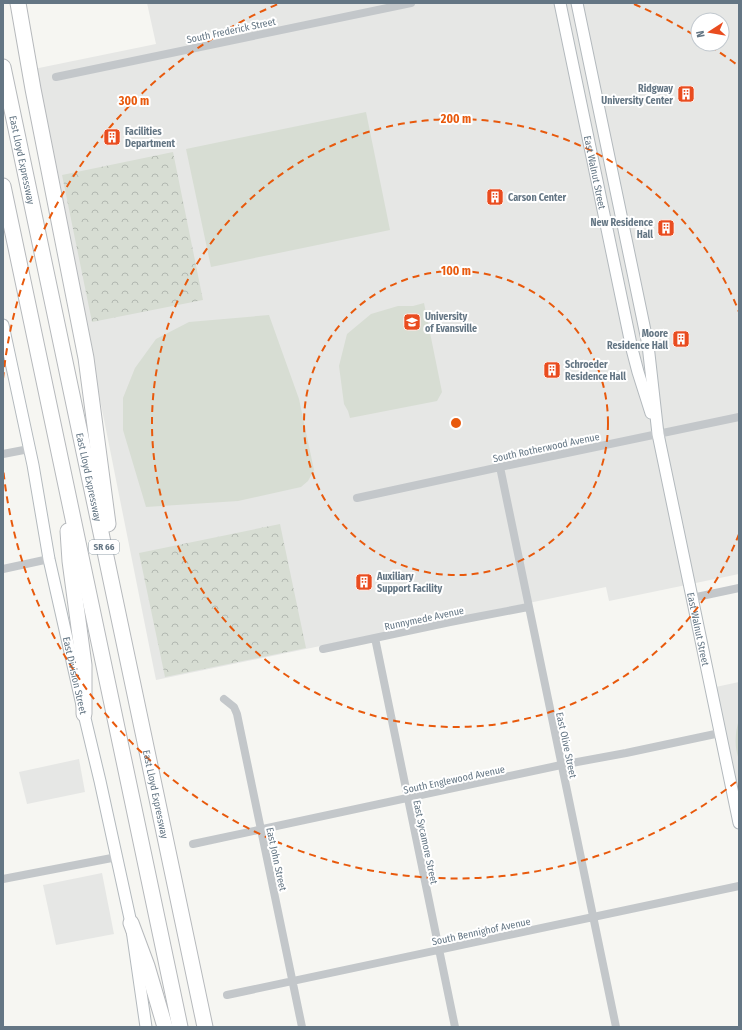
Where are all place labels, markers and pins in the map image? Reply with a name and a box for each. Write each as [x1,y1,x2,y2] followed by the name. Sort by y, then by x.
[601,83,673,107] place label: Ridgway University Center
[676,84,696,104] building icon: Ridgway University Center
[125,126,175,150] place label: Facilities Department
[102,127,122,147] building icon: Facilities Department
[485,187,505,207] building icon: Carson Center
[508,192,566,204] place label: Carson Center
[590,217,653,241] place label: New Residence Hall
[656,218,676,238] building icon: New Residence Hall
[425,311,477,335] place label: University of Evansville
[402,312,422,332] school or university icon: University of Evansville
[607,328,668,352] place label: Moore Residence Hall
[671,329,691,349] building icon: Moore Residence Hall
[565,359,626,383] place label: Schroeder Residence Hall
[542,360,562,380] building icon: Schroeder Residence Hall
[449,416,463,430] centre of rings
[376,571,442,595] place label: Auxiliary Support Facility
[354,572,374,592] building icon: Auxiliary Support Facility

